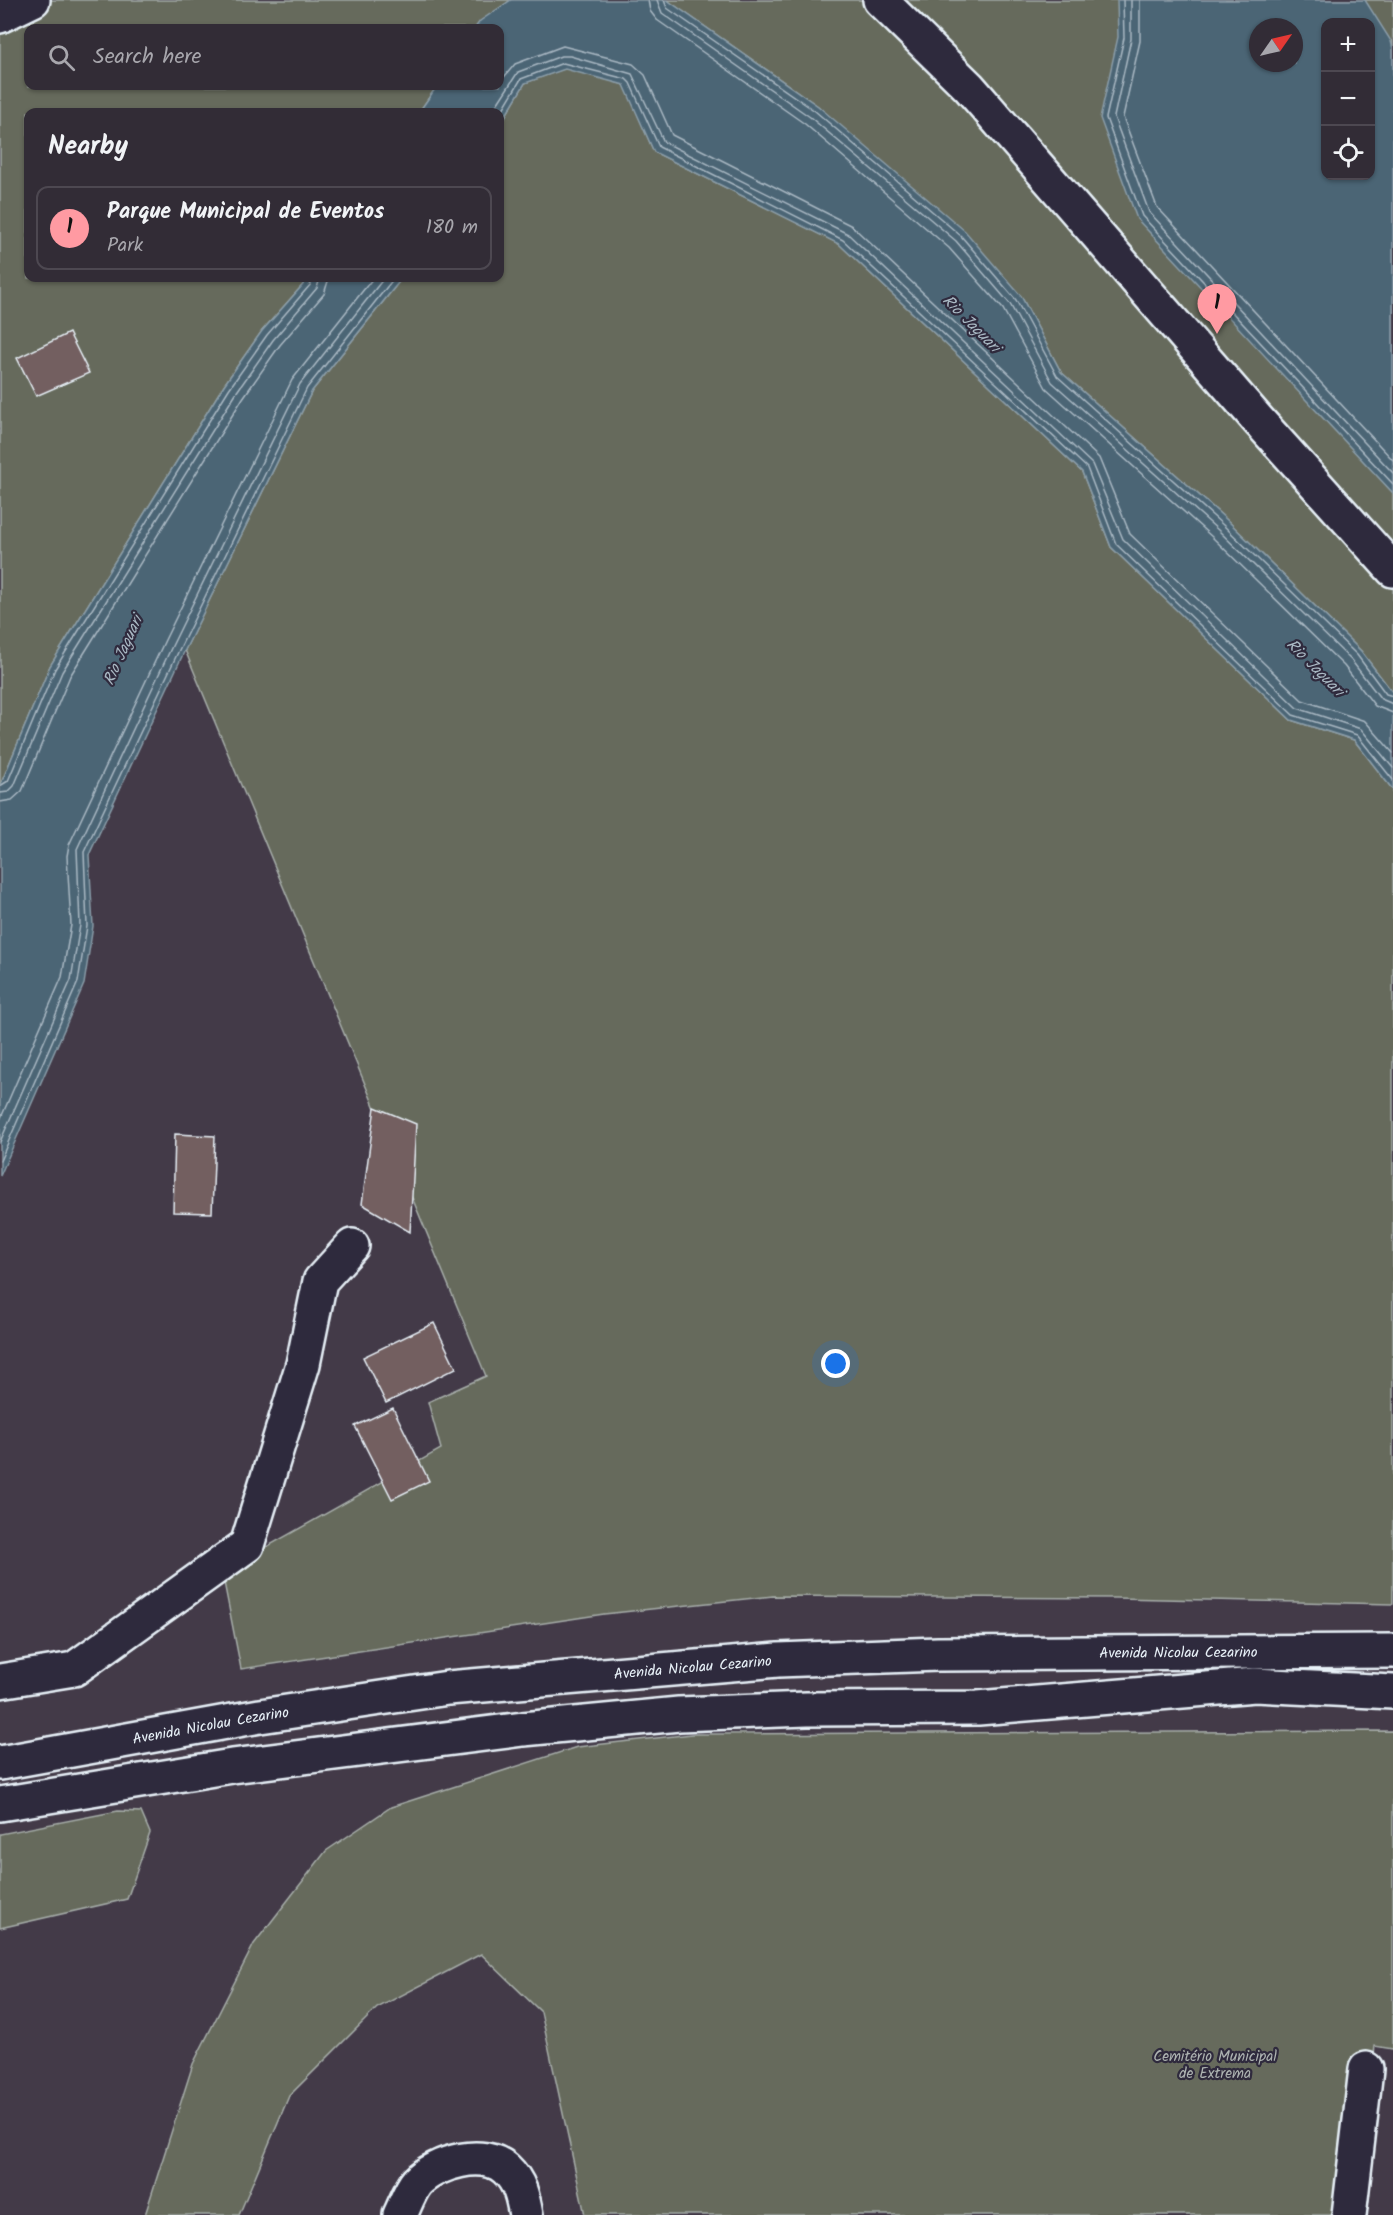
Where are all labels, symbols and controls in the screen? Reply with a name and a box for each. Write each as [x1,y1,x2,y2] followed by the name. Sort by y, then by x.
[1249,18,1303,72] north arrow
[1321,18,1375,180] map controls
[1321,18,1375,72] button: +
[24,24,504,90] search box
[93,40,201,75] text: Search here
[45,41,78,74] icon: search
[1321,72,1375,126] button: −
[48,126,128,168] text: Nearby
[1321,126,1375,180] button: locate
[107,195,384,230] text: Parque Municipal de Eventos
[66,212,73,244] text: 1
[426,212,478,244] text: 180 m
[107,230,143,262] text: Park
[1198,284,1236,334] pin: 1
[936,289,1008,361] water label: Rio Jaguari
[97,609,151,689] water label: Rio Jaguari
[1280,633,1352,705] water label: Rio Jaguari
[821,1349,850,1378] your location
[1099,1641,1258,1666] street label: Avenida Nicolau Cezarino
[613,1650,773,1687] street label: Avenida Nicolau Cezarino
[131,1701,291,1752] street label: Avenida Nicolau Cezarino
[1153,2045,1277,2086] park label: Cemitério Municipal de Extrema

